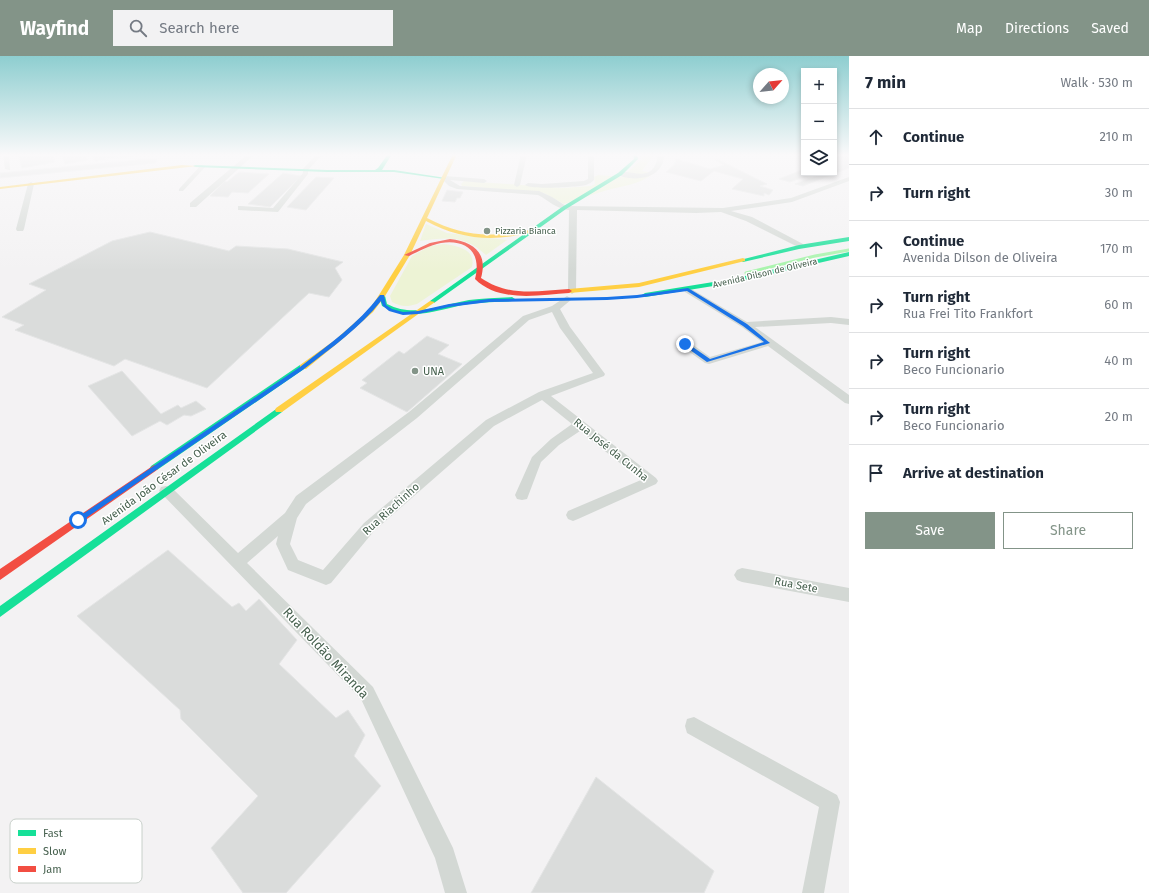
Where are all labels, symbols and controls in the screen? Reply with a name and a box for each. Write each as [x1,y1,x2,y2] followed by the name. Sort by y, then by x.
[113,10,393,46] search box
[20,17,89,40] text: Wayfind
[127,17,149,39] icon: search
[159,19,239,37] text: Search here
[956,20,983,37] text: Map
[1005,20,1069,37] text: Directions
[1091,20,1129,37] text: Saved
[753,68,789,104] north arrow
[801,68,837,176] map controls
[801,68,837,104] button: +
[865,72,906,93] text: 7 min
[1060,75,1133,90] text: Walk · 530 m
[801,104,837,140] button: −
[865,126,887,148] icon: ahead
[903,128,964,146] text: Continue
[1099,129,1133,144] text: 210 m
[801,140,837,176] button: layers
[865,182,887,204] icon: right
[903,184,970,202] text: Turn right
[1105,185,1133,200] text: 30 m
[482,226,492,236] marker: Pizzaria Bianca
[495,226,556,236] place label: Pizzaria Bianca
[903,232,964,250] text: Continue
[865,238,887,260] icon: ahead
[1100,241,1133,256] text: 170 m
[903,250,1058,265] text: Avenida Dilson de Oliveira
[712,256,818,290] street label: Avenida Dilson de Oliveira
[903,288,970,306] text: Turn right
[865,294,887,316] icon: right
[1104,297,1133,312] text: 60 m
[903,306,1033,321] text: Rua Frei Tito Frankfort
[676,335,694,353] route end
[903,344,970,362] text: Turn right
[865,350,887,372] icon: right
[1104,353,1133,368] text: 40 m
[903,362,1005,377] text: Beco Funcionario
[423,365,445,378] place label: UNA
[410,366,420,376] marker: UNA
[903,400,970,418] text: Turn right
[865,406,887,428] icon: right
[1105,409,1133,424] text: 20 m
[571,416,651,484] street label: Rua José da Cunha
[903,418,1005,433] text: Beco Funcionario
[99,428,229,528] street label: Avenida João César de Oliveira
[865,462,887,484] icon: arrive
[903,464,1044,482] text: Arrive at destination
[360,480,422,538] street label: Rua Riachinho
[69,511,87,529] route start
[865,512,995,549] button: Save
[1003,512,1133,549] button: Share
[773,574,819,596] street label: Rua Sete
[280,604,372,702] street label: Rua Roldão Miranda
[10,819,142,883] legend
[43,827,63,840] text: Fast
[43,845,67,858] text: Slow
[43,863,62,876] text: Jam

